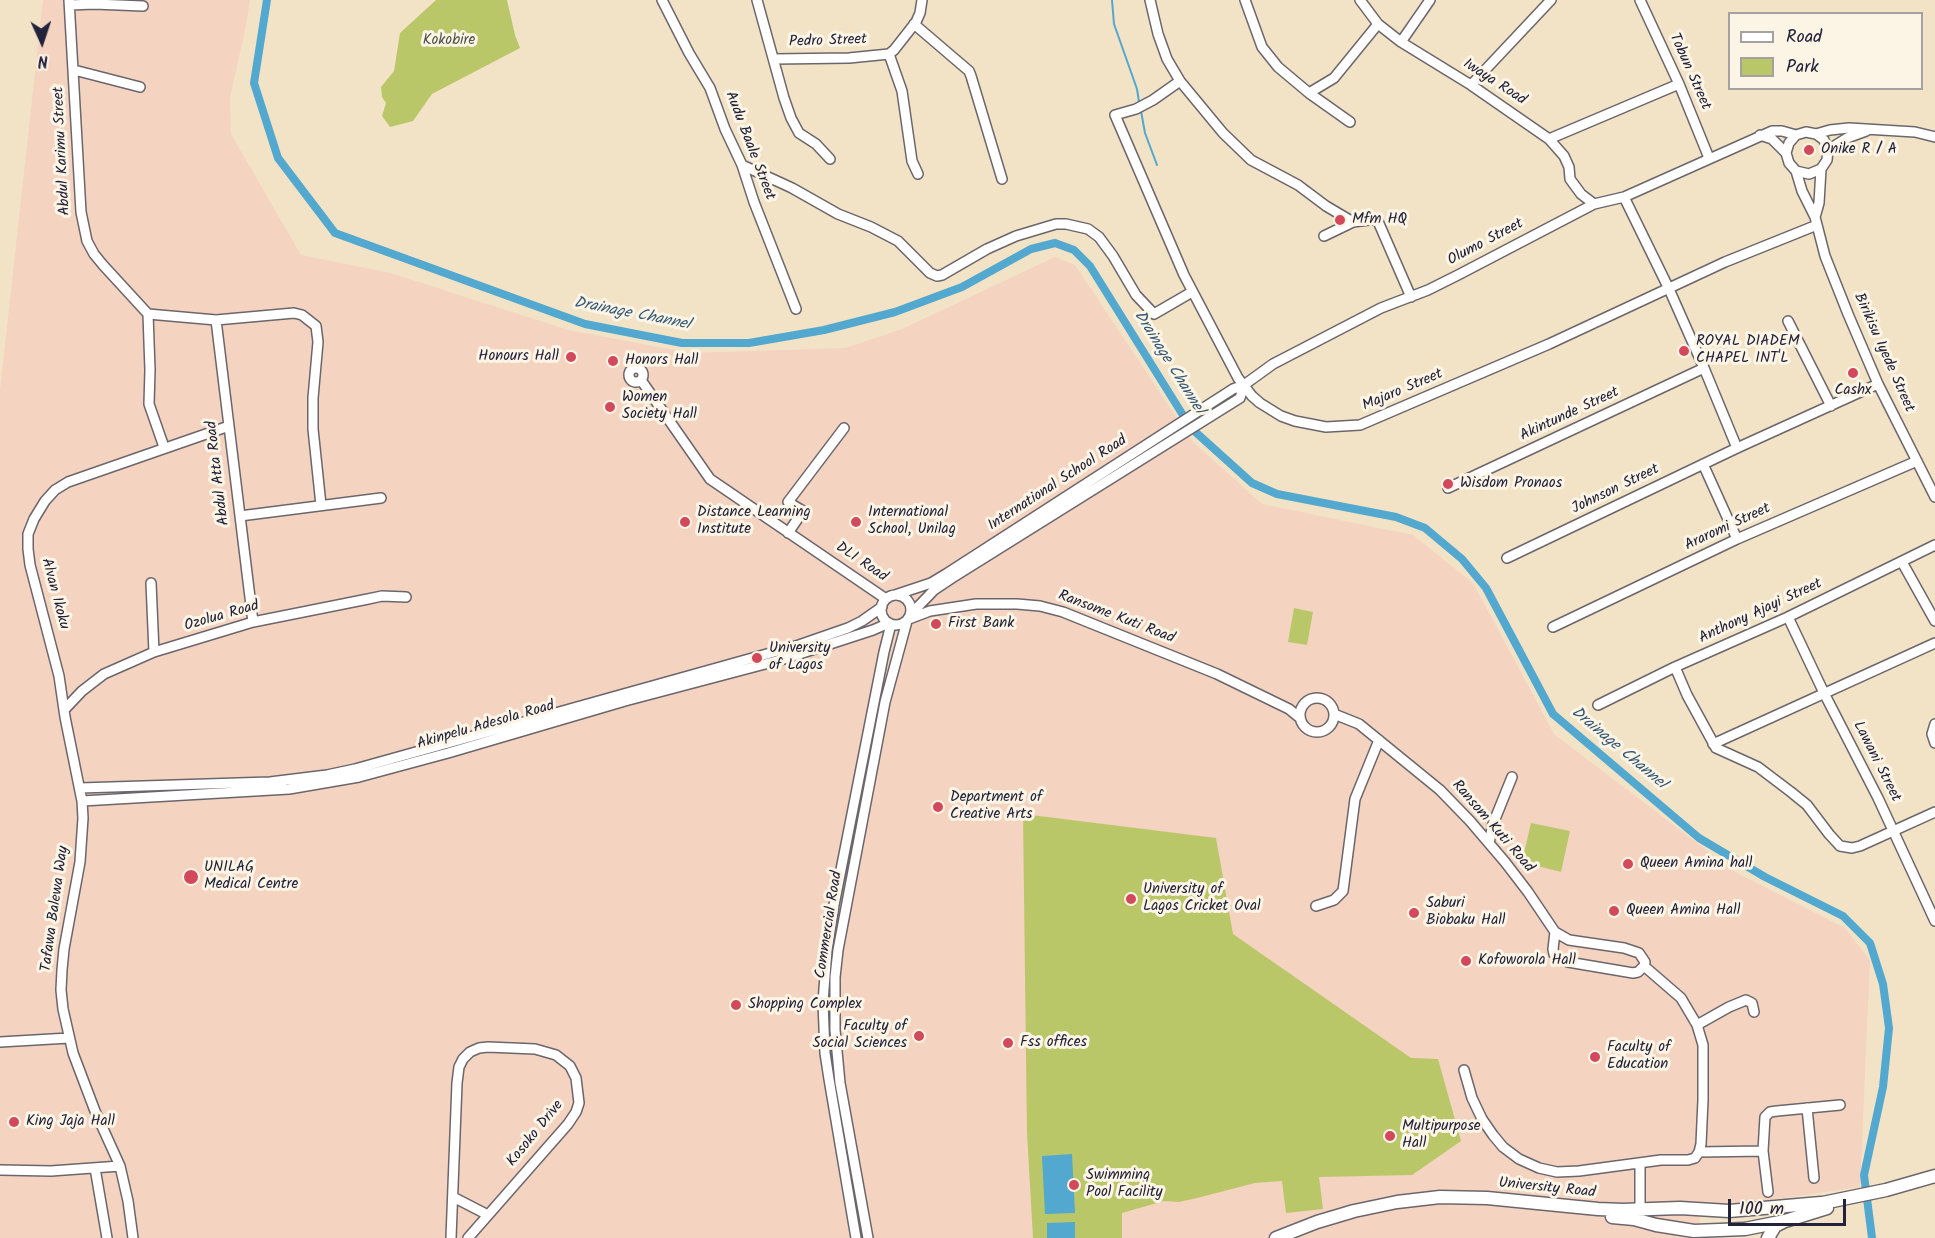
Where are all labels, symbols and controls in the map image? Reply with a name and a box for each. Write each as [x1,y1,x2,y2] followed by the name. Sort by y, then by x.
[12,12,72,72] north arrow
[1728,12,1923,90] legend
[1786,23,1822,52] text: Road
[1664,31,1714,113] street label: Tobun Street
[423,32,475,50] park label: Kokobire
[789,32,867,52] street label: Pedro Street
[37,48,49,73] text: N
[1786,53,1819,82] text: Park
[1459,56,1529,110] street label: Iwaya Road
[51,86,75,216] street label: Abdul Karimu Street
[720,89,778,203] street label: Audu Baale Street
[1821,141,1897,159] place label: Onike R / A
[1802,143,1816,157] marker: Onike R / A
[1352,211,1407,229] place label: Mfm HQ
[1333,213,1347,227] marker: Mfm HQ
[1445,216,1527,270] street label: Olumo Street
[1849,291,1917,415] street label: Birikisu Iyede Street
[572,294,692,336] water label: Drainage Channel
[1129,308,1207,418] water label: Drainage Channel
[1696,333,1800,368] place label: ROYAL DIADEM CHAPEL INT'L
[1677,344,1691,358] marker: ROYAL DIADEM CHAPEL INT'L
[478,348,559,366] place label: Honours Hall
[564,350,578,364] marker: Honours Hall
[625,352,698,370] place label: Honors Hall
[606,354,620,368] marker: Honors Hall
[1360,366,1446,416] street label: Majaro Street
[1846,366,1860,380] marker: Cashx
[1835,382,1871,400] place label: Cashx
[1518,384,1622,446] street label: Akintunde Street
[622,389,697,424] place label: Women Society Hall
[603,400,617,414] marker: Women Society Hall
[204,420,234,526] street label: Abdul Atta Road
[985,432,1131,536] street label: International School Road
[1569,461,1663,519] street label: Johnson Street
[1460,475,1562,493] place label: Wisdom Pronaos
[1441,477,1455,491] marker: Wisdom Pronaos
[1682,500,1774,556] street label: Araromi Street
[697,504,811,539] place label: Distance Learning Institute
[868,504,956,539] place label: International School, Unilag
[678,515,692,529] marker: Distance Learning Institute
[849,515,863,529] marker: International School, Unilag
[832,539,890,587] street label: DLI Road
[36,556,72,632] street label: Alvan Ikoku
[1697,576,1825,648] street label: Anthony Ajayi Street
[1055,588,1177,648] street label: Ransome Kuti Road
[183,598,261,636] street label: Ozolua Road
[948,615,1014,633] place label: First Bank
[929,617,943,631] marker: First Bank
[769,640,830,675] place label: University of Lagos
[750,651,764,665] marker: University of Lagos
[415,698,557,754] street label: Akinpelu Adesola Road
[1567,704,1669,794] water label: Drainage Channel
[1848,719,1904,805] street label: Lawani Street
[1447,777,1537,877] street label: Ransom Kuti Road
[950,789,1042,824] place label: Department of Creative Arts
[931,800,945,814] marker: Department of Creative Arts
[38,845,74,973] street label: Tafawa Balewa Way
[1640,855,1752,873] place label: Queen Amina hall
[1621,857,1635,871] marker: Queen Amina hall
[204,859,298,894] place label: UNILAG Medical Centre
[182,868,200,886] marker: UNILAG Medical Centre
[813,870,847,980] street label: Commercial Road
[1143,881,1261,916] place label: University of Lagos Cricket Oval
[1124,892,1138,906] marker: University of Lagos Cricket Oval
[1426,895,1506,930] place label: Saburi Biobaku Hall
[1626,902,1740,920] place label: Queen Amina Hall
[1607,904,1621,918] marker: Queen Amina Hall
[1407,906,1421,920] marker: Saburi Biobaku Hall
[1478,952,1576,970] place label: Kofoworola Hall
[1459,954,1473,968] marker: Kofoworola Hall
[748,996,862,1014] place label: Shopping Complex
[729,998,743,1012] marker: Shopping Complex
[813,1018,907,1053] place label: Faculty of Social Sciences
[912,1029,926,1043] marker: Faculty of Social Sciences
[1020,1034,1087,1052] place label: Fss offices
[1001,1036,1015,1050] marker: Fss offices
[1607,1039,1671,1074] place label: Faculty of Education
[1588,1050,1602,1064] marker: Faculty of Education
[504,1097,568,1171] street label: Kosoko Drive
[26,1113,115,1131] place label: King Jaja Hall
[7,1115,21,1129] marker: King Jaja Hall
[1402,1118,1481,1153] place label: Multipurpose Hall
[1383,1129,1397,1143] marker: Multipurpose Hall
[1086,1167,1163,1202] place label: Swimming Pool Facility
[1498,1175,1596,1203] street label: University Road
[1067,1178,1081,1192] marker: Swimming Pool Facility
[1731,1187,1850,1225] scale bar
[1739,1195,1784,1224] text: 100 m

